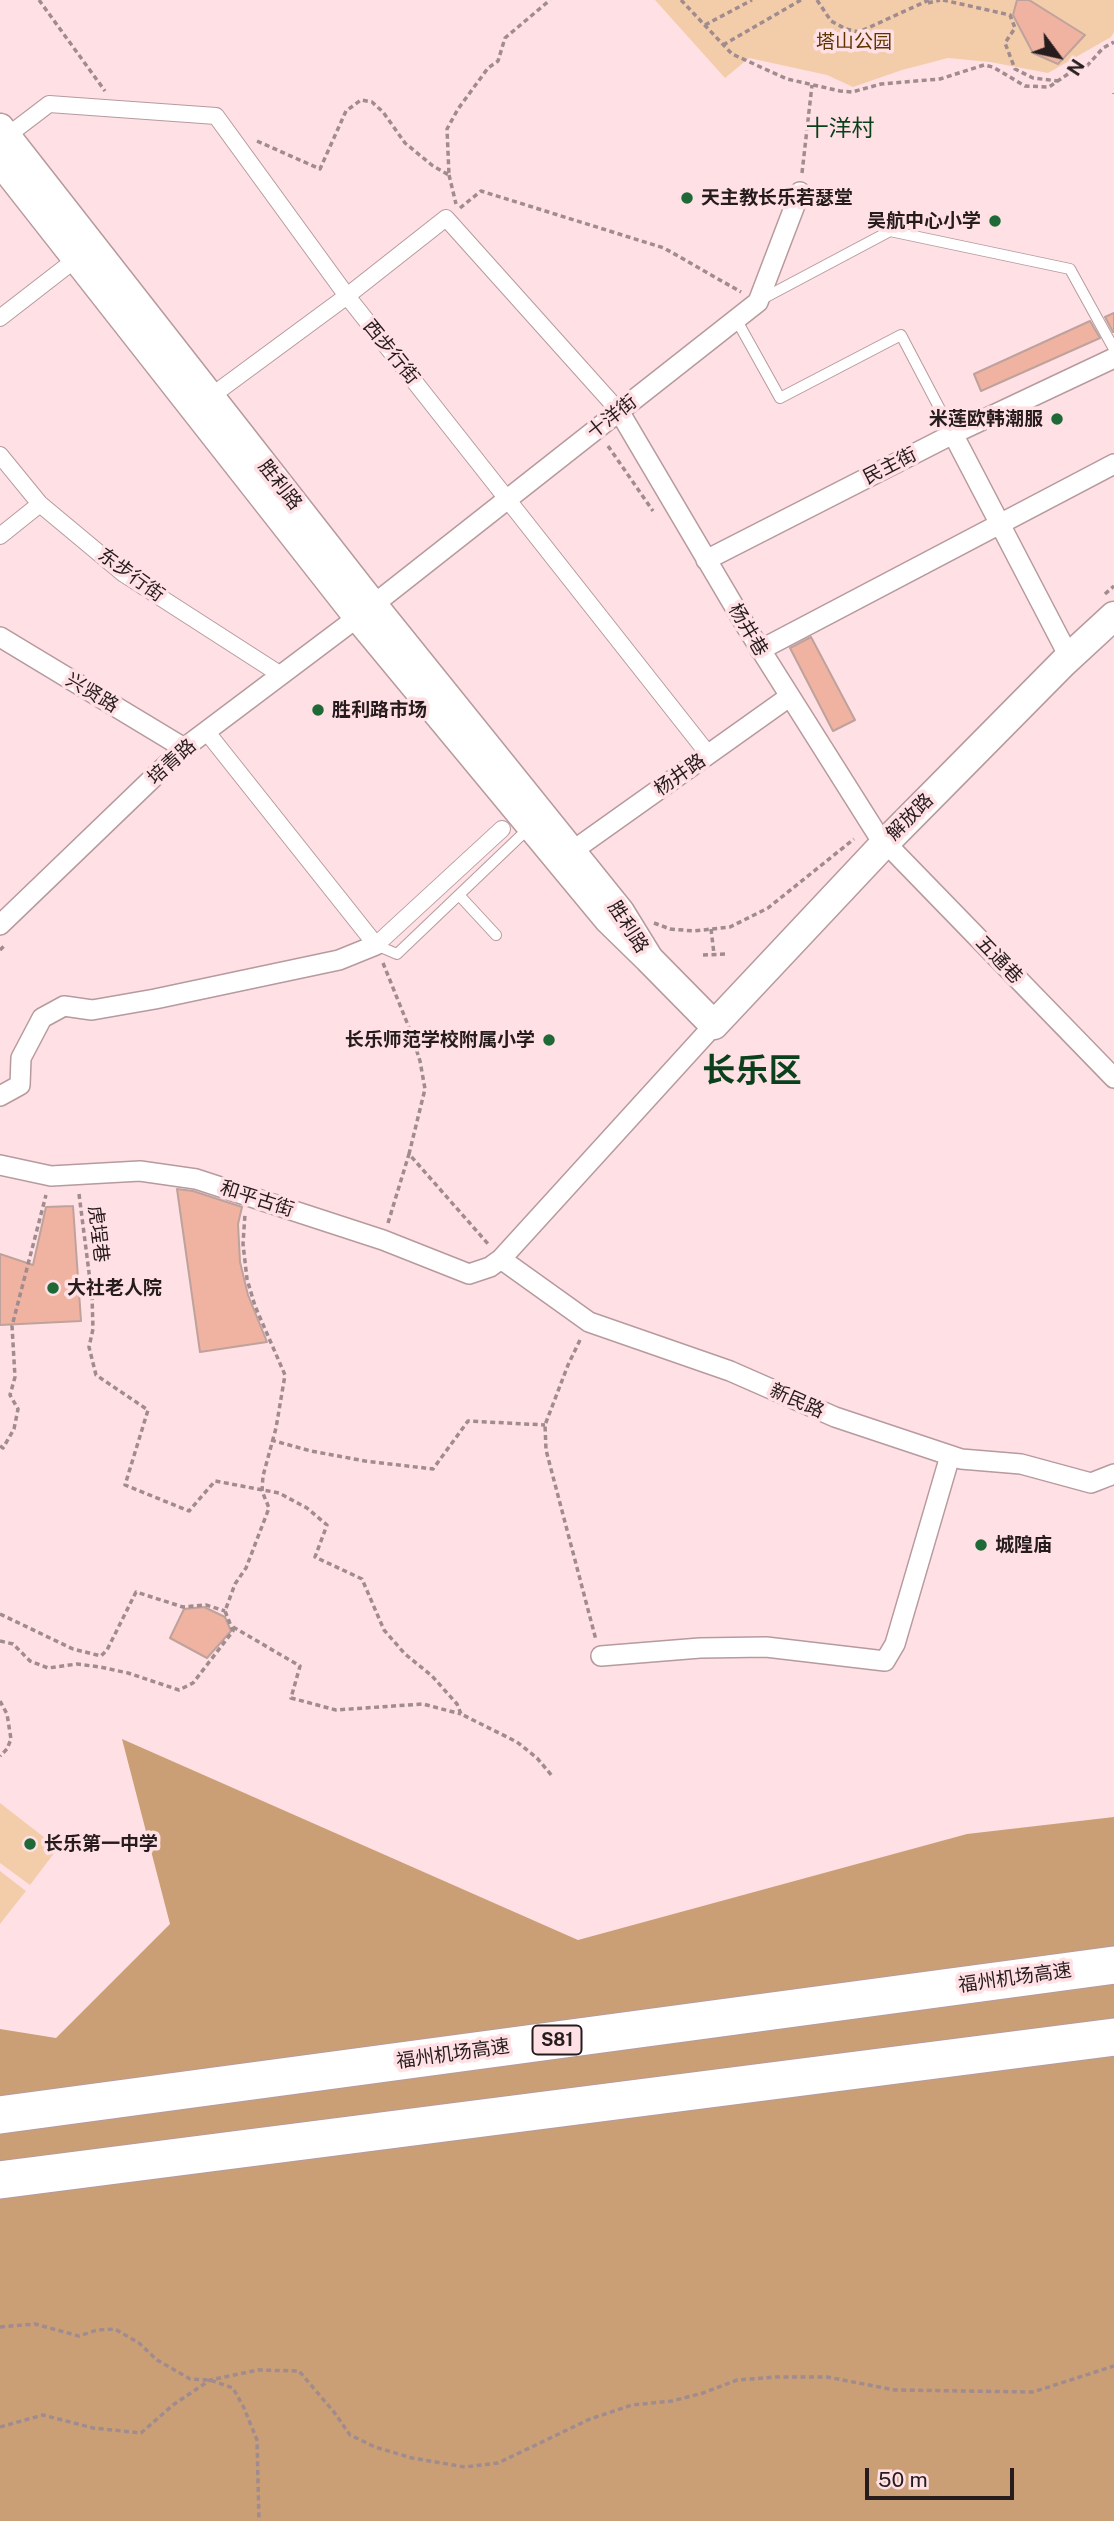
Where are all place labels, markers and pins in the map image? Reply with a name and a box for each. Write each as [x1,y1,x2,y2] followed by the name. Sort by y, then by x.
[701,187,853,209] place label: 天主教长乐若瑟堂
[679,190,695,206] marker: 天主教长乐若瑟堂
[867,210,981,232] place label: 吴航中心小学
[987,213,1003,229] marker: 吴航中心小学
[929,408,1043,430] place label: 米莲欧韩潮服
[1049,411,1065,427] marker: 米莲欧韩潮服
[332,699,427,721] place label: 胜利路市场
[310,702,326,718] marker: 胜利路市场
[345,1029,535,1051] place label: 长乐师范学校附属小学
[541,1032,557,1048] marker: 长乐师范学校附属小学
[67,1277,162,1299] place label: 大社老人院
[45,1280,61,1296] marker: 大社老人院
[995,1534,1052,1556] place label: 城隍庙
[973,1537,989,1553] marker: 城隍庙
[44,1833,158,1855] place label: 长乐第一中学
[22,1836,38,1852] marker: 长乐第一中学

